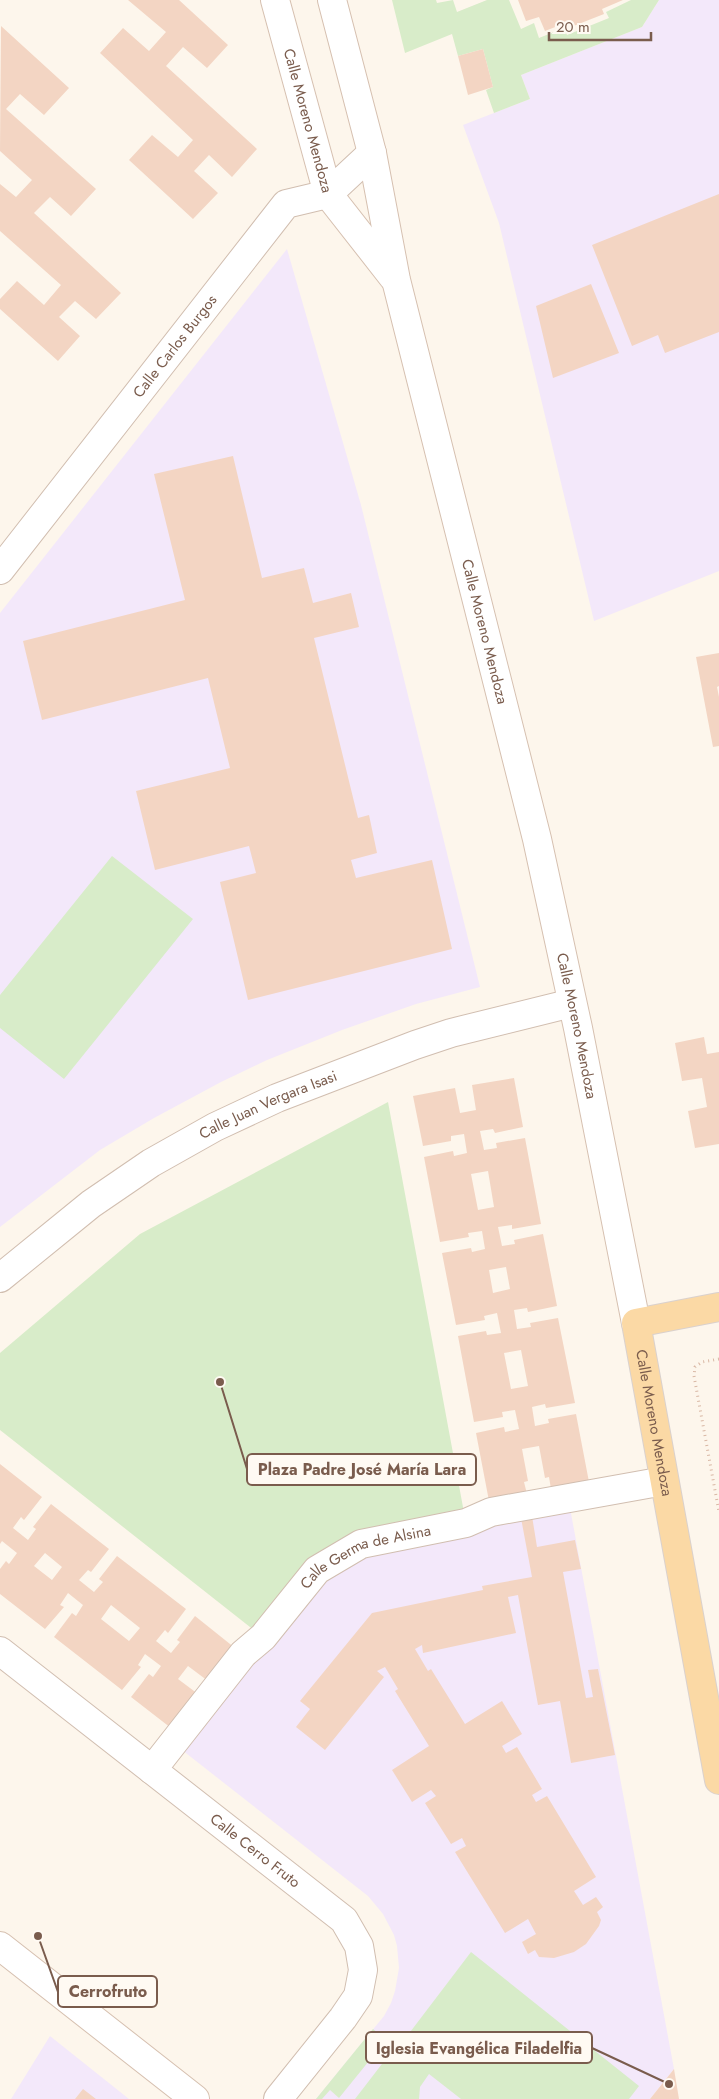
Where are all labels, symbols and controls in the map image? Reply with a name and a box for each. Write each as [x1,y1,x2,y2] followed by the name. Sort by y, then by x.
[549,10,652,42] scale bar
[556,16,590,38] text: 20 m
[278,46,338,195] street label: Calle Moreno Mendoza
[128,290,222,402] street label: Calle Carlos Burgos
[456,557,514,706] street label: Calle Moreno Mendoza
[551,951,603,1101] street label: Calle Moreno Mendoza
[195,1065,340,1145] street label: Calle Juan Vergara Isasi
[630,1348,678,1498] street label: Calle Moreno Mendoza
[247,1454,476,1485] callout: Plaza Padre José María Lara
[258,1458,466,1481] text: Plaza Padre José María Lara
[295,1519,433,1594] street label: Calle Germa de Alsina
[205,1808,305,1893] street label: Calle Cerro Fruto
[58,1976,157,2007] callout: Cerrofruto
[69,1980,147,2003] text: Cerrofruto
[366,2032,592,2063] callout: Iglesia Evangélica Filadelfia
[376,2037,582,2060] text: Iglesia Evangélica Filadelfia

